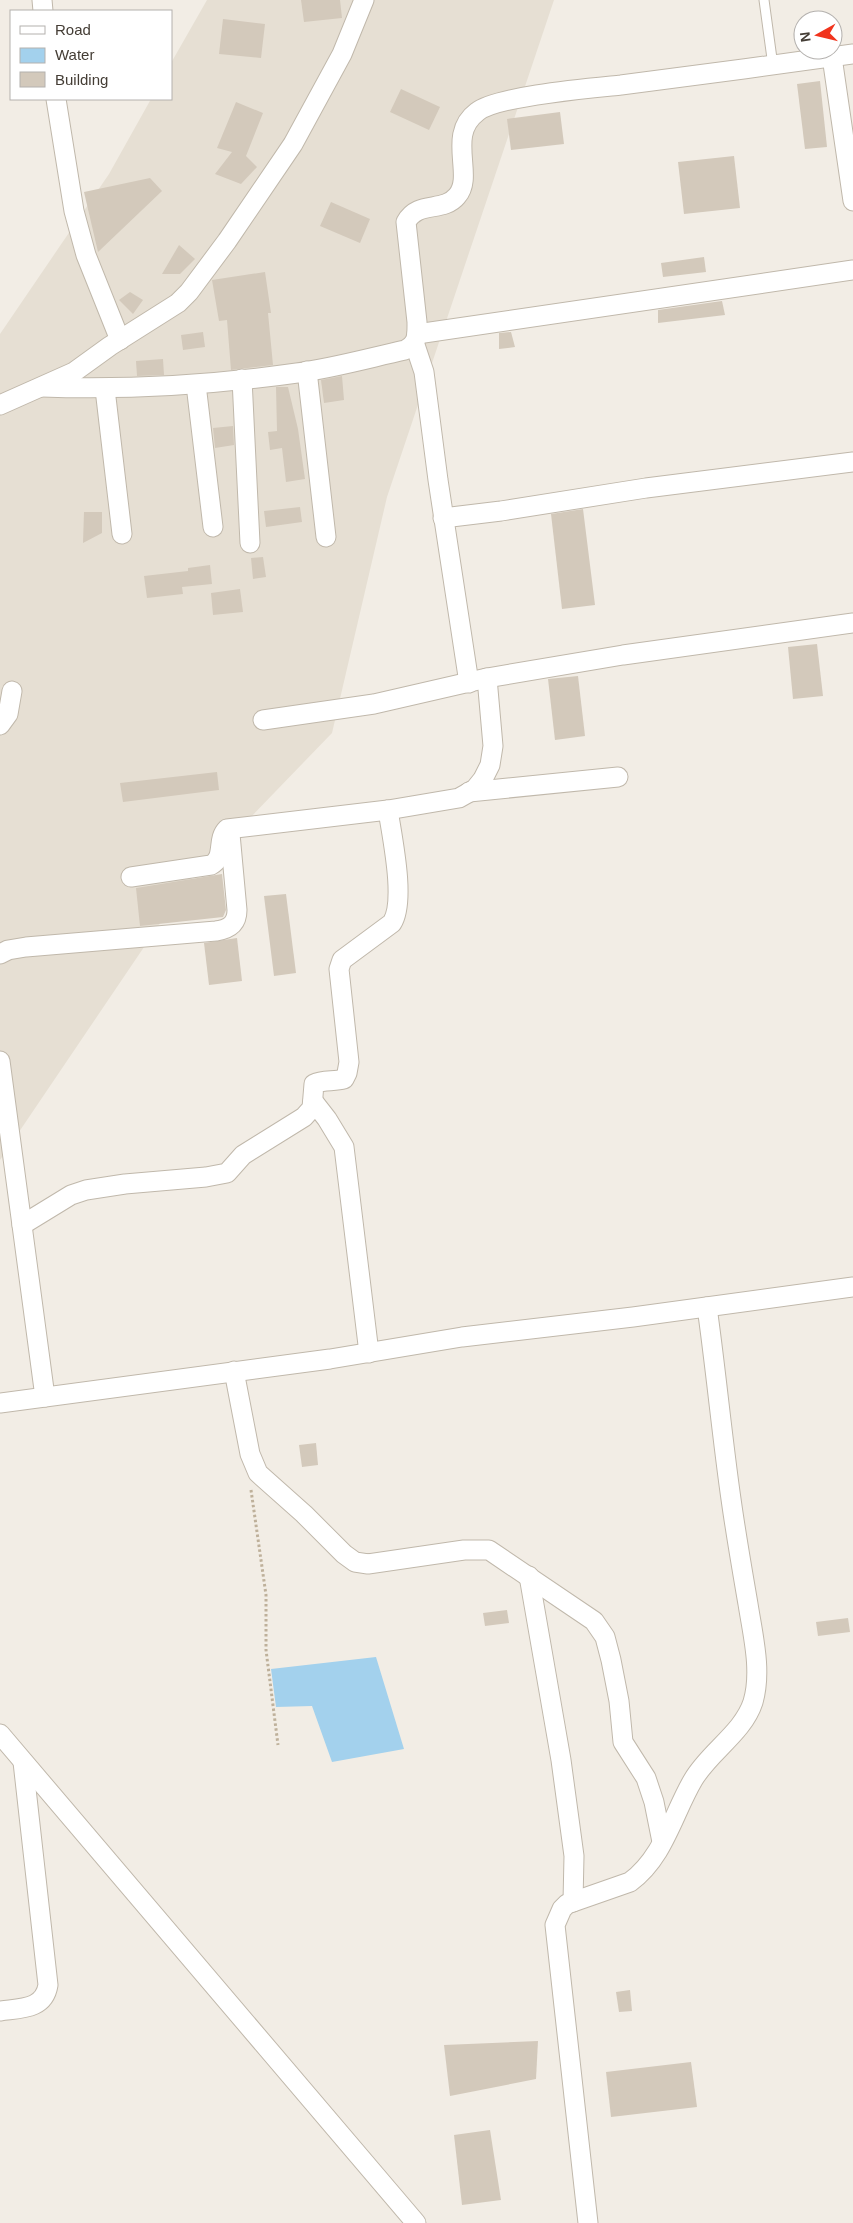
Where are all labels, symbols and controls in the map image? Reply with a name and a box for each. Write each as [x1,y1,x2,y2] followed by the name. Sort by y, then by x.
[10,10,172,100] legend
[793,10,843,60] north arrow
[55,21,91,38] text: Road
[796,31,814,43] text: N
[55,46,94,63] text: Water
[55,71,108,88] text: Building

